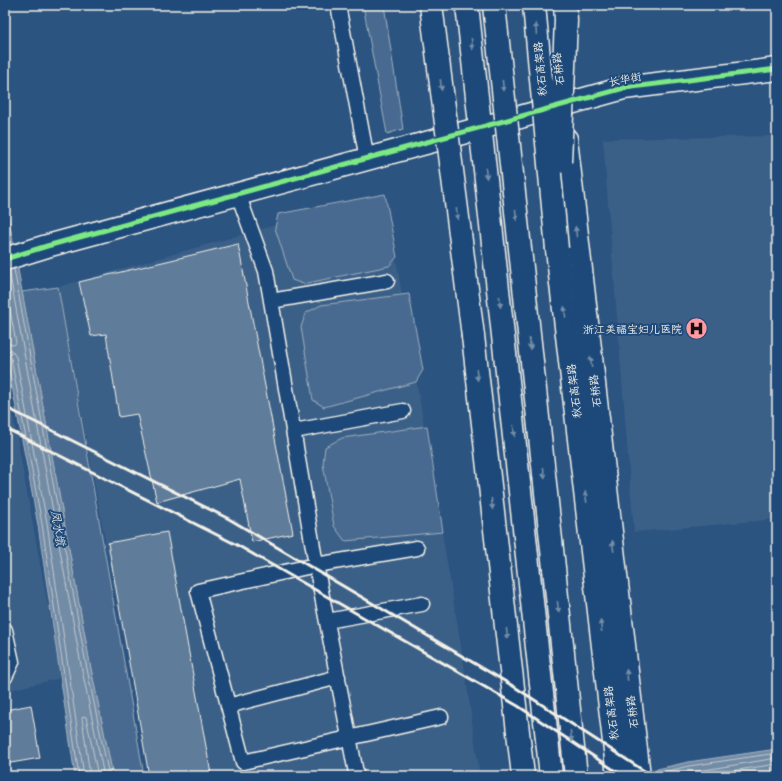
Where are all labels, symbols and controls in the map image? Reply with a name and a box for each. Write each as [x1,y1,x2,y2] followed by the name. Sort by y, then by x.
[533,23,540,35] one-way arrow
[469,38,475,50] one-way arrow
[532,41,550,97] street label: 秋石高架路
[551,52,568,86] street label: 石桥路
[608,71,644,90] street label: 长华街
[438,79,444,91] one-way arrow
[500,80,506,92] one-way arrow
[483,167,489,179] one-way arrow
[454,208,460,220] one-way arrow
[513,209,520,221] one-way arrow
[573,226,580,238] one-way arrow
[497,296,503,308] one-way arrow
[561,306,568,318] one-way arrow
[684,316,710,342] hospital icon: 浙江美福宝妇儿医院
[583,324,682,337] place label: 浙江美福宝妇儿医院
[527,338,533,350] one-way arrow
[588,356,595,368] one-way arrow
[565,363,585,419] street label: 秋石高架路
[474,369,480,381] one-way arrow
[588,374,605,408] street label: 石桥路
[510,425,517,438] one-way arrow
[540,467,547,479] one-way arrow
[583,491,589,503] one-way arrow
[489,498,495,510] one-way arrow
[46,509,67,549] water label: 凤水墩
[609,540,616,552] one-way arrow
[554,601,561,613] one-way arrow
[598,620,604,632] one-way arrow
[504,627,510,640] one-way arrow
[624,669,631,682] one-way arrow
[602,685,622,741] street label: 秋石高架路
[625,695,642,729] street label: 石桥路
[568,730,575,742] one-way arrow

